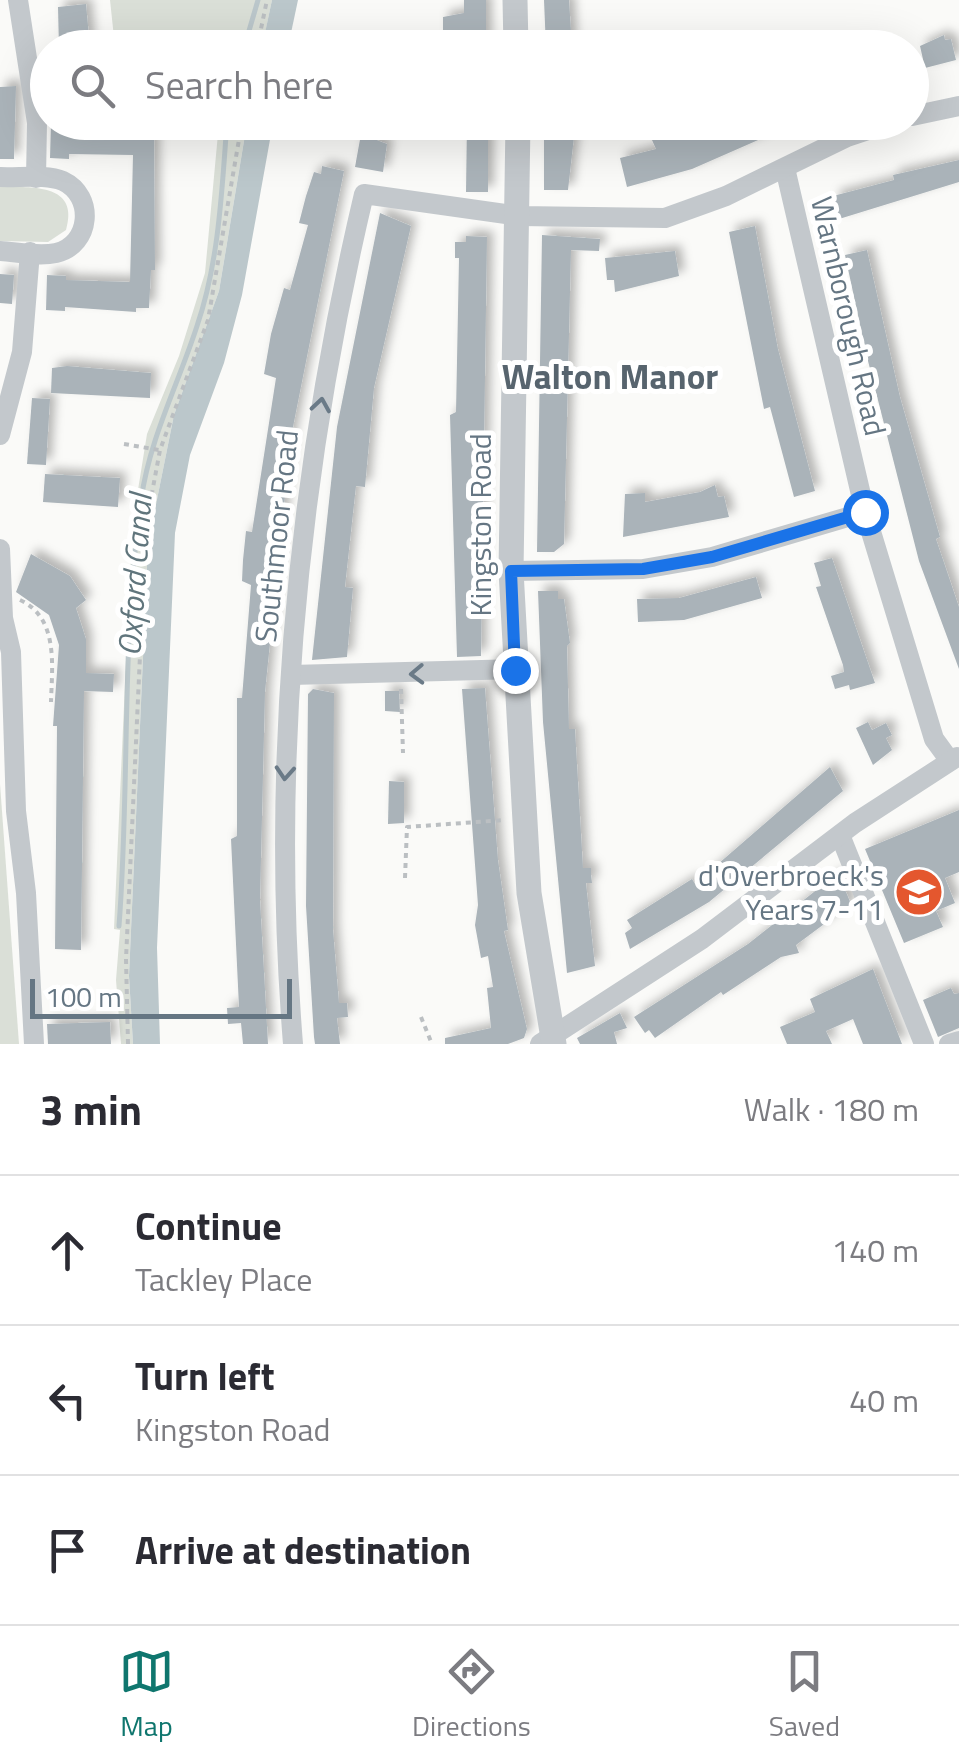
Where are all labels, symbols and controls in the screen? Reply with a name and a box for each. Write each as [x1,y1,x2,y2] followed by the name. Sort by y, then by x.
[30,30,929,140] search box
[145,56,333,114] text: Search here
[65,58,120,113] icon: search
[799,192,899,440] street label: Warnborough Road
[502,349,718,403] district label: Walton Manor
[309,396,330,413] one-way arrow
[242,427,310,645] street label: Southmoor Road
[457,433,503,617] street label: Kingston Road
[104,489,164,658] water label: Oxford Canal
[843,490,889,536] route start
[493,648,539,694] route end
[409,663,425,684] one-way arrow
[275,765,296,781] one-way arrow
[698,852,884,932] place label: d'Overbroeck's Years 7-11
[893,866,945,918] school or university icon: d'Overbroeck's Years 7-11
[30,974,292,1018] scale bar
[45,975,122,1018] text: 100 m
[40,1077,142,1141] text: 3 min
[744,1085,919,1133] text: Walk · 180 m
[135,1197,282,1255] text: Continue
[40,1223,95,1278] icon: ahead
[831,1226,919,1274] text: 140 m
[135,1255,312,1303] text: Tackley Place
[135,1347,275,1405] text: Turn left
[40,1373,95,1428] icon: left
[849,1376,919,1424] text: 40 m
[135,1405,330,1453] text: Kingston Road
[135,1521,471,1579] text: Arrive at destination
[40,1523,95,1578] icon: arrive
[119,1644,174,1747] tab: Map
[412,1644,531,1747] tab: Directions
[769,1644,840,1747] tab: Saved

